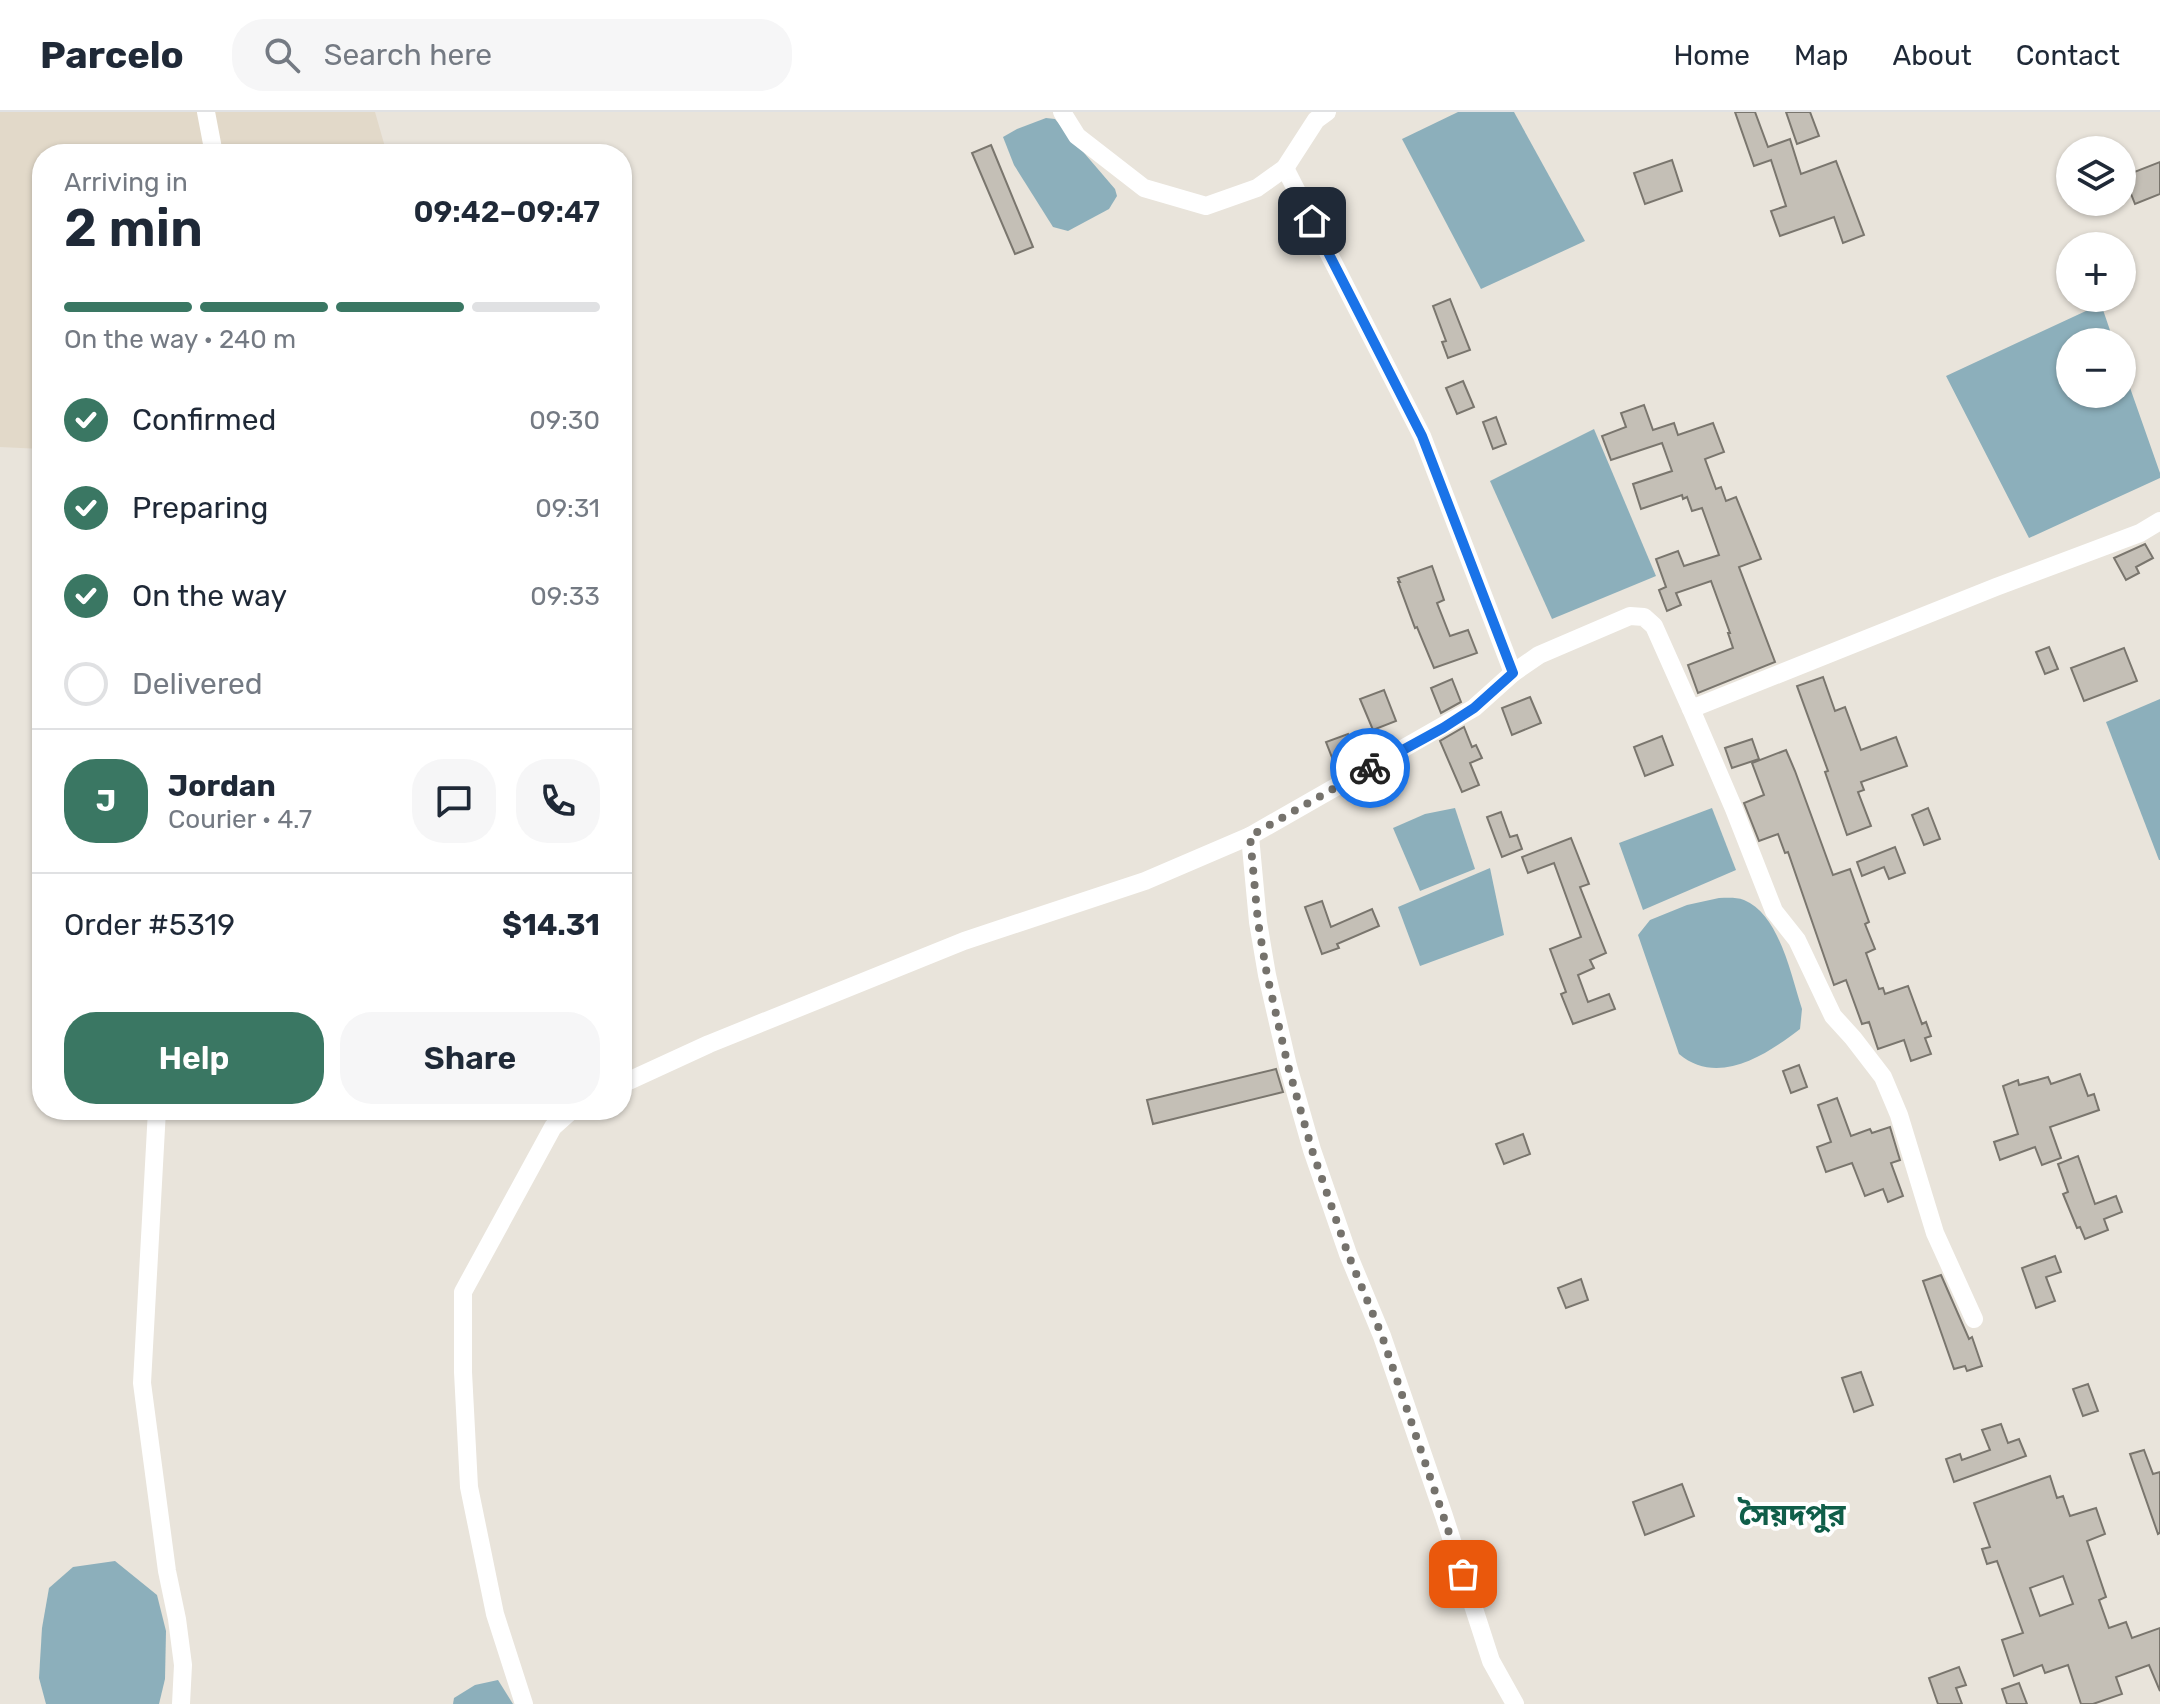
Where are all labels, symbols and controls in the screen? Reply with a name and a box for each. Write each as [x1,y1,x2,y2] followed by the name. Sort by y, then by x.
[232,19,792,91] search box
[40,32,184,78] text: Parcelo
[260,33,304,77] icon: search
[324,37,492,73] text: Search here
[1673,39,1750,72] text: Home
[1794,39,1848,72] text: Map
[1892,39,1972,72] text: About
[2016,39,2120,72] text: Contact
[2056,136,2136,408] map controls
[2056,136,2136,216] button: layers
[64,167,188,198] text: Arriving in
[1278,187,1346,255] pin
[413,194,600,230] text: 09:42–09:47
[64,197,203,259] text: 2 min
[1290,199,1334,243] icon: home
[2056,232,2136,312] button: +
[64,324,296,355] text: On the way · 240 m
[2056,328,2136,408] button: −
[64,398,108,442] icon: check
[132,402,276,438] text: Confirmed
[529,405,600,436] text: 09:30
[64,486,108,530] icon: check
[132,490,268,526] text: Preparing
[535,493,600,524] text: 09:31
[64,574,108,618] icon: check
[132,578,287,614] text: On the way
[530,581,600,612] text: 09:33
[132,666,263,702] text: Delivered
[1330,728,1410,808] courier
[1348,746,1392,790] icon: bike
[412,759,496,843] button: chat
[516,759,600,843] button: phone
[168,768,276,804] text: Jordan
[96,783,116,819] text: J
[168,804,312,835] text: Courier · 4.7
[64,907,235,943] text: Order #5319
[502,907,600,943] text: $14.31
[64,1012,324,1104] button: Help
[340,1012,600,1104] button: Share
[1737,1497,1846,1533] district label: সৈয়দপুর
[1429,1540,1497,1608] pin
[1441,1552,1485,1596] icon: bag

